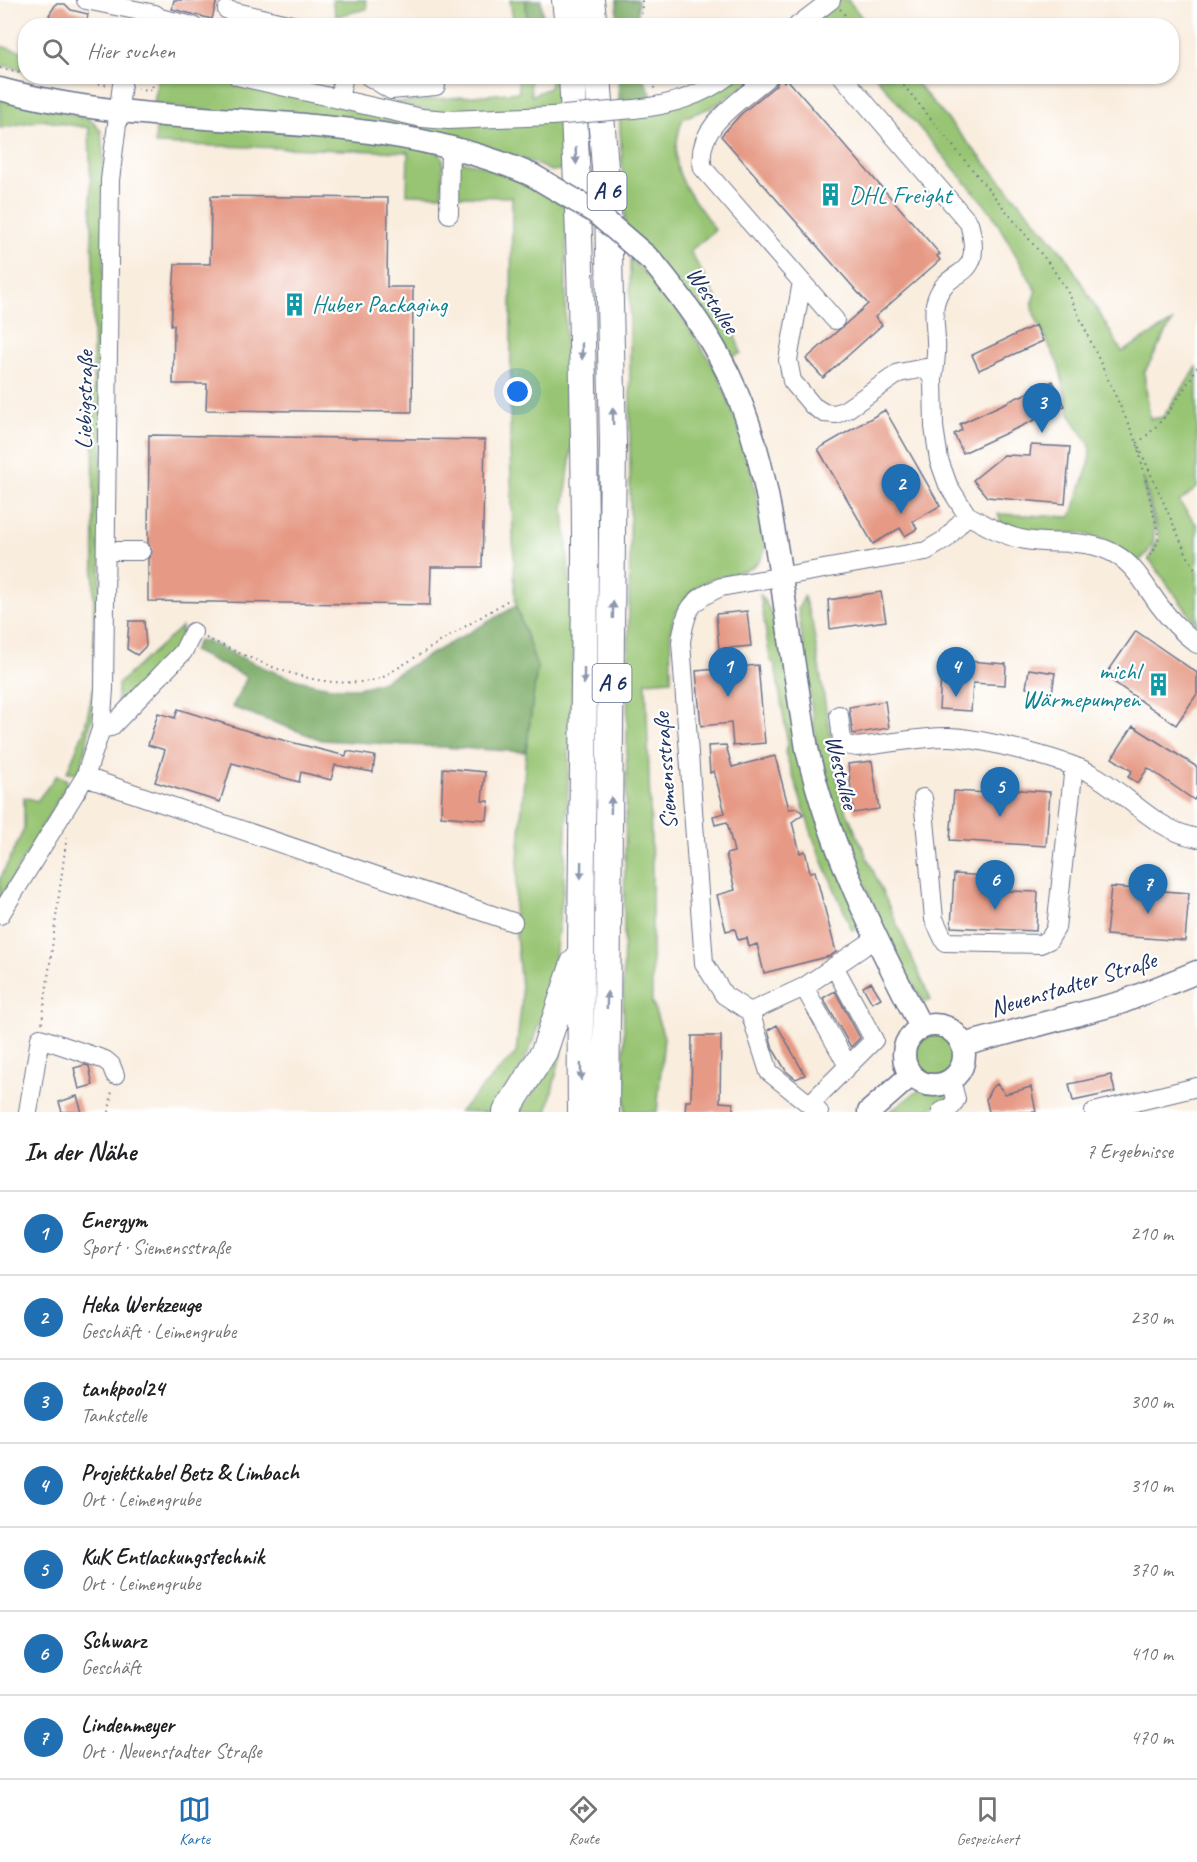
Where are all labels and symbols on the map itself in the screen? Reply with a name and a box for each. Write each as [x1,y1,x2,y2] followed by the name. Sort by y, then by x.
[571,146,580,165] one-way arrow
[588,172,626,210] road number: A 6
[849,180,953,210] place label: DHL Freight
[818,182,844,208] building icon: DHL Freight
[680,261,748,341] street label: Westallee
[312,289,449,319] place label: Huber Packaging
[281,291,307,317] building icon: Huber Packaging
[577,341,587,360] one-way arrow
[68,348,100,450] street label: Liebigstraße
[503,377,532,406] your location
[1022,384,1062,433] pin: 3
[608,406,618,425] one-way arrow
[882,464,920,514] pin: 2
[608,601,618,620] one-way arrow
[708,648,748,697] pin: 1
[936,648,976,697] pin: 4
[1022,656,1144,714] place label: michl Wärmepumpen
[592,664,632,702] road number: A 6
[579,666,589,685] one-way arrow
[1145,672,1171,698] building icon: michl Wärmepumpen
[646,709,684,831] street label: Siemensstraße
[818,732,866,814] street label: Westallee
[980,768,1020,817] pin: 5
[606,796,616,815] one-way arrow
[976,860,1014,910] pin: 6
[576,861,586,880] one-way arrow
[1128,864,1168,914] pin: 7
[986,944,1162,1023] street label: Neuenstadter Straße
[602,991,612,1010] one-way arrow
[576,1063,586,1082] one-way arrow

